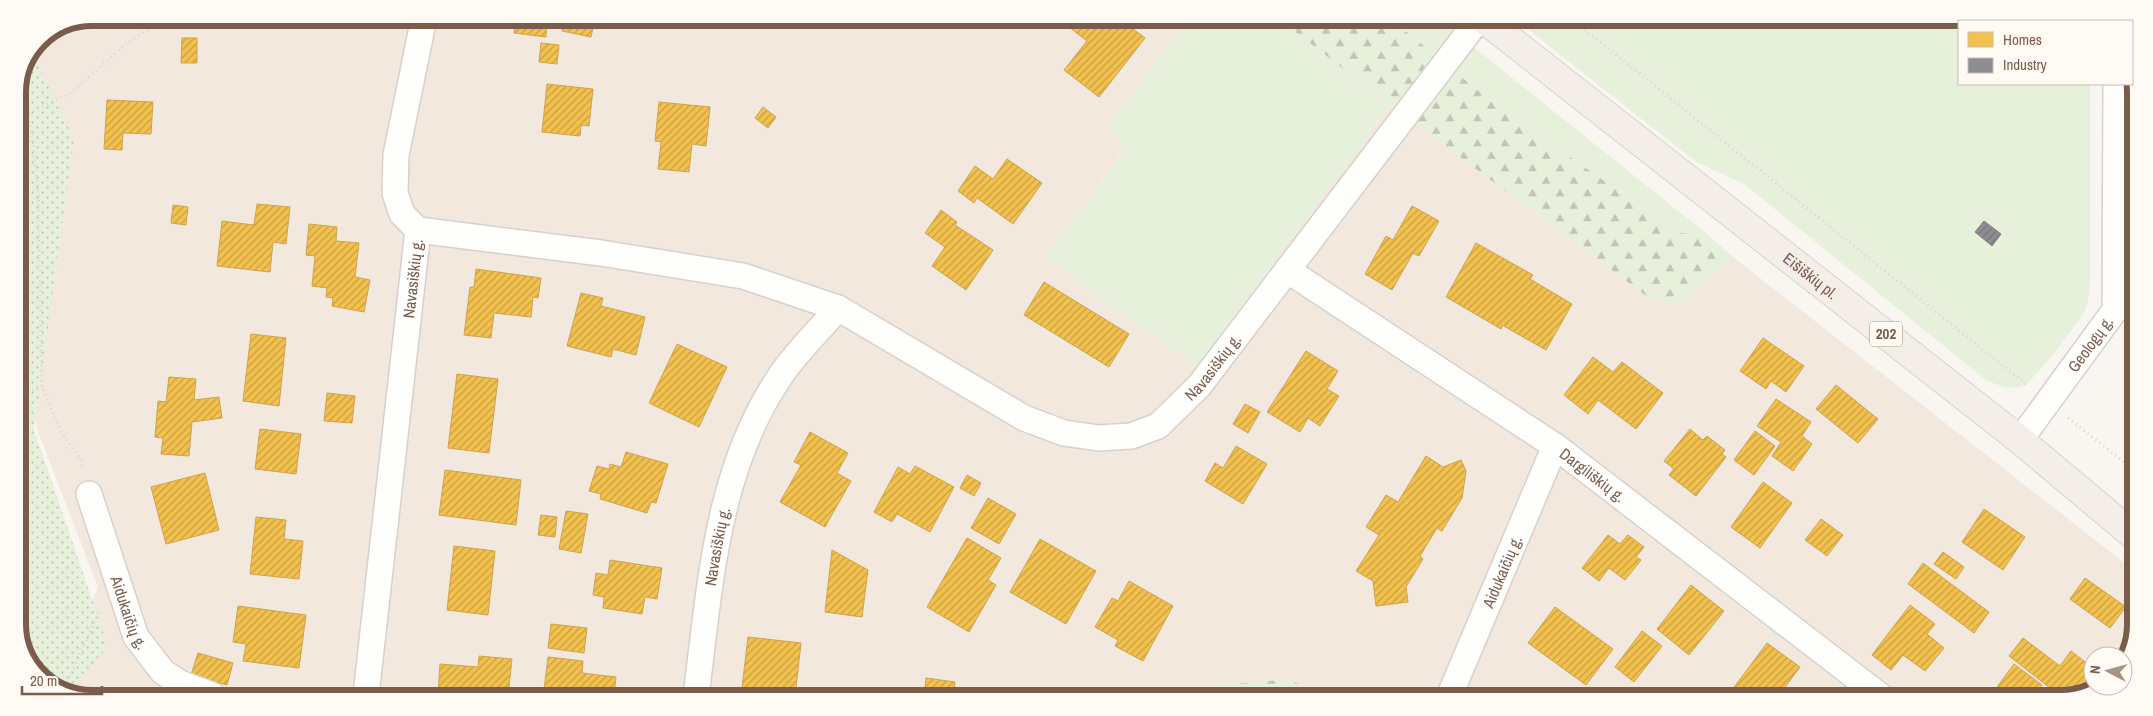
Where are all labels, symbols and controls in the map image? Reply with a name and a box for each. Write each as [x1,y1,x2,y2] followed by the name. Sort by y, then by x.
[1958,20,2133,85] legend
[2003,29,2042,50] text: Homes
[2003,54,2048,75] text: Industry
[397,238,428,319] street label: Navasiškių g.
[1779,247,1843,304] street label: Eišiškių pl.
[2062,311,2118,376] street label: Geologų g.
[1870,322,1902,346] road number: 202
[1180,329,1246,405] street label: Navasiškių g.
[1555,443,1630,507] street label: Dargiliškių g.
[699,505,735,587] street label: Navasiškių g.
[1476,532,1527,612] street label: Aidukaičių g.
[105,572,153,654] street label: Aidukaičių g.
[2083,646,2133,696] north arrow
[22,664,102,696] scale bar
[2086,665,2104,675] text: N
[30,670,57,691] text: 20 m

